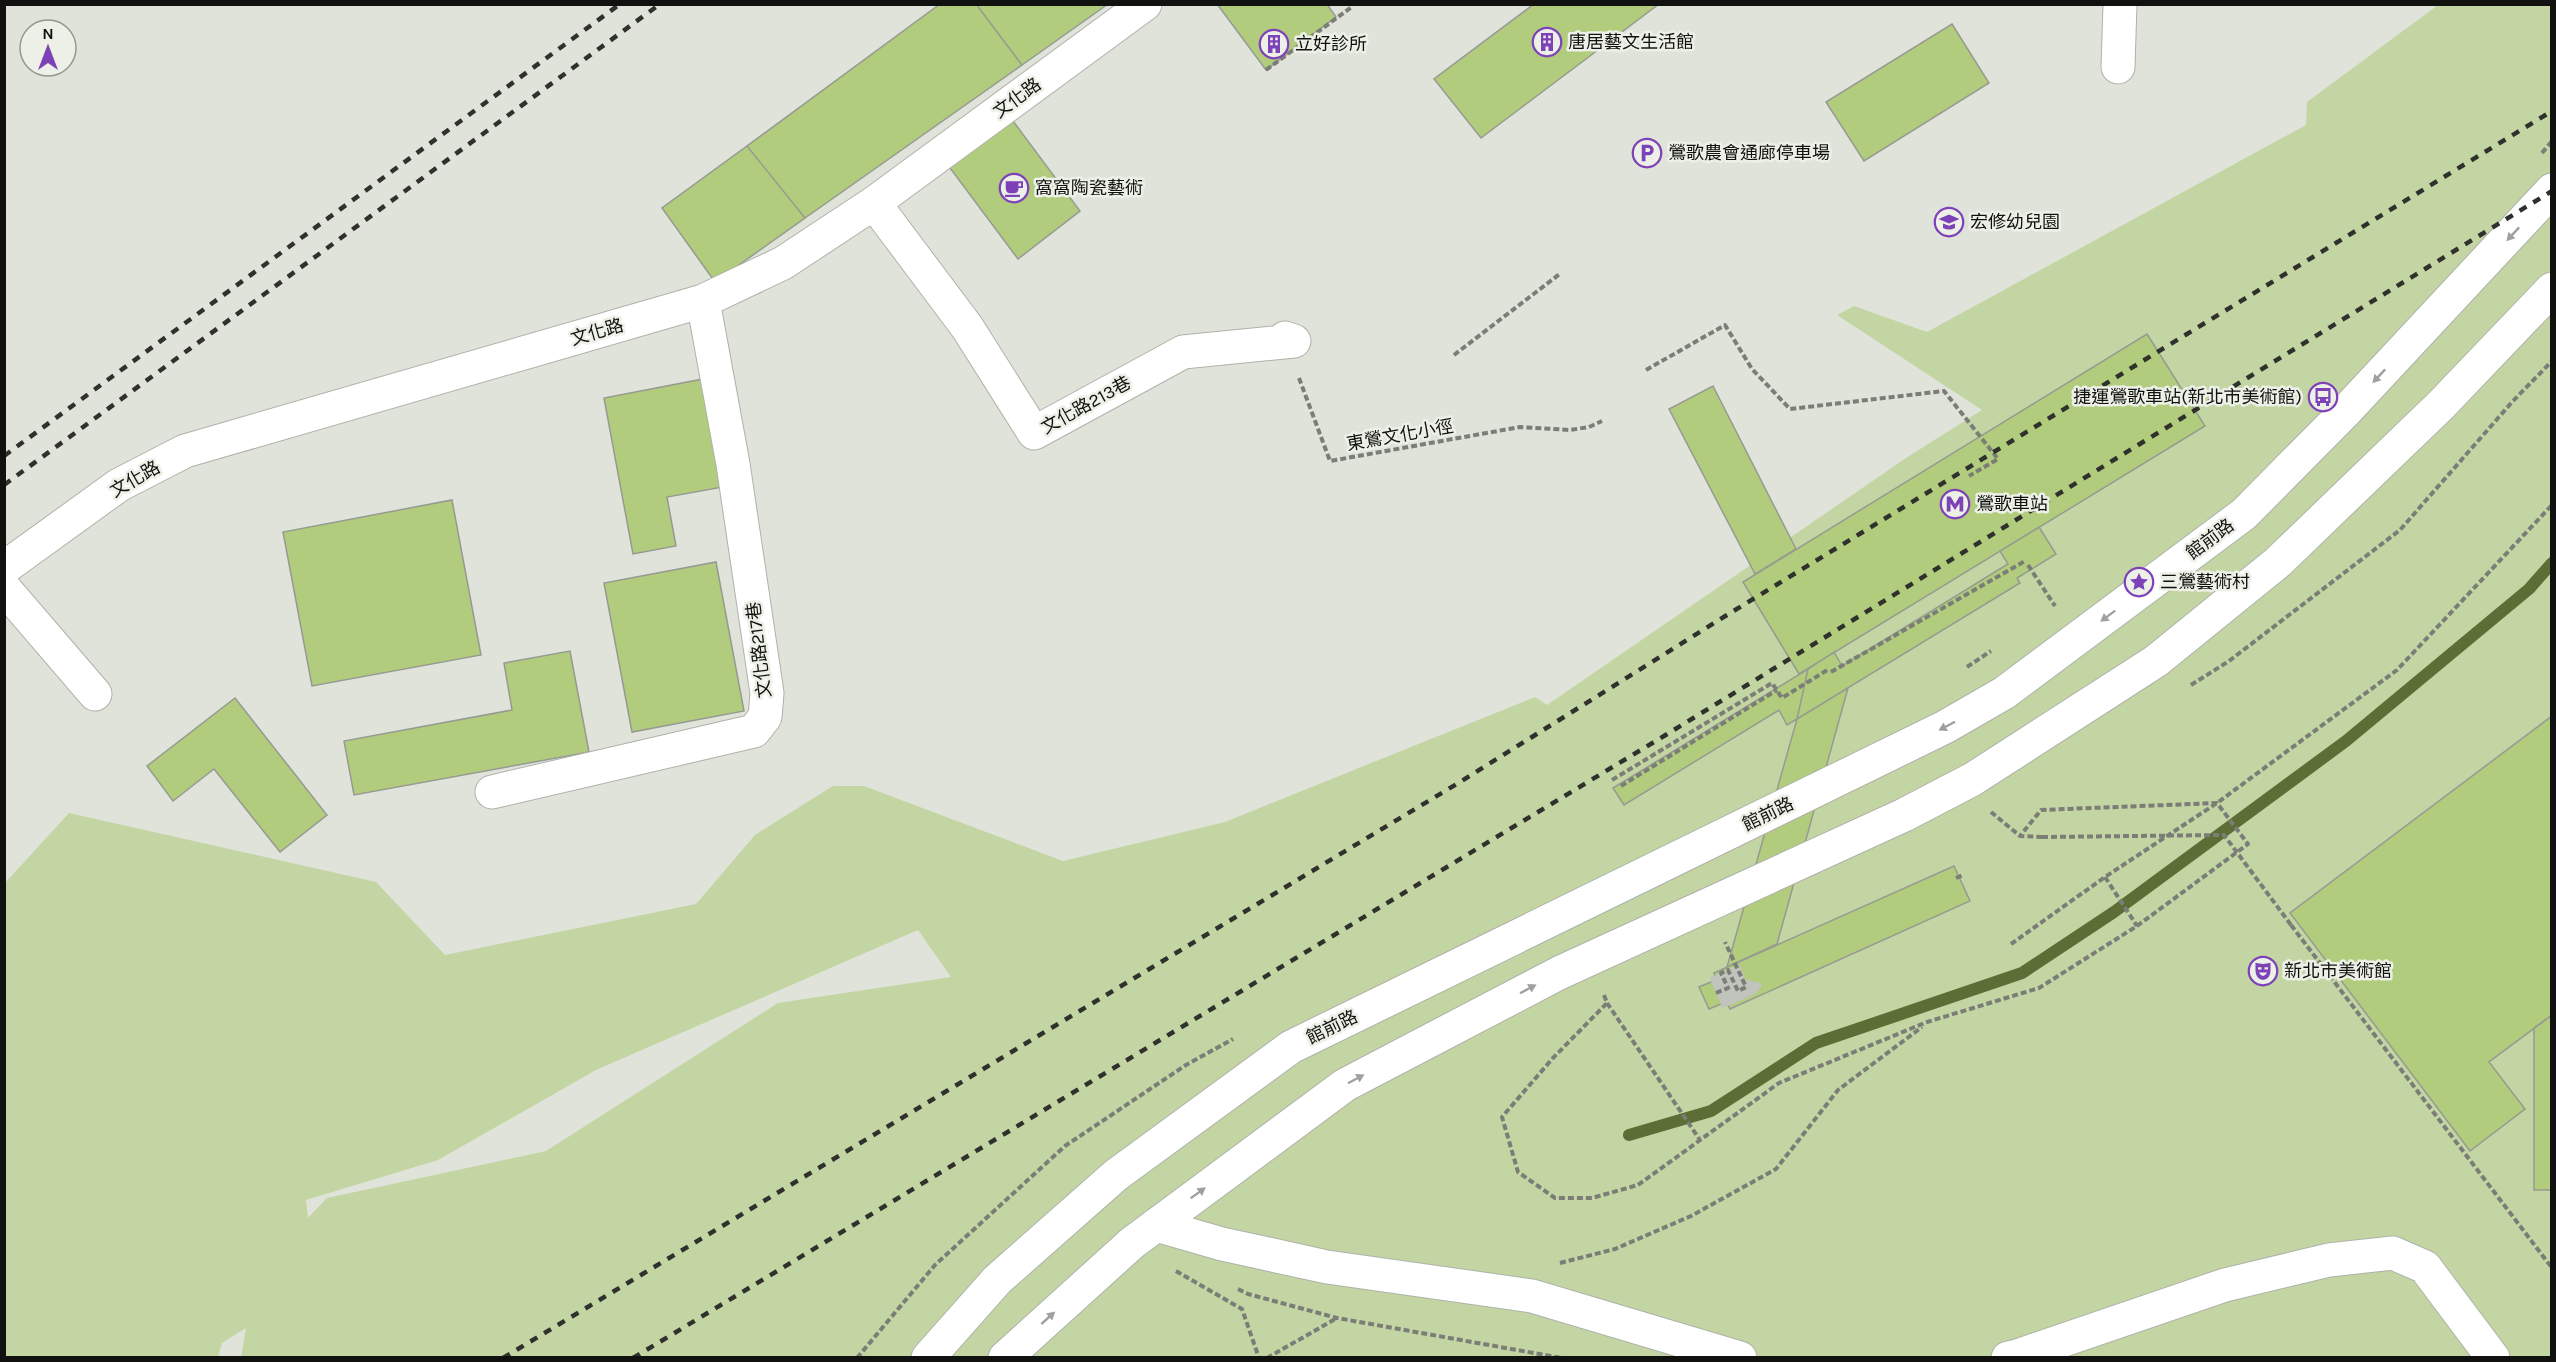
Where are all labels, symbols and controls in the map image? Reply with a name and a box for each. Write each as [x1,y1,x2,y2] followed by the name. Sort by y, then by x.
[18,18,78,78] north arrow
[42,24,54,43] text: N
[1531,26,1563,58] building icon: 唐居藝文生活館
[1258,28,1290,60] building icon: 立好診所
[1568,31,1694,53] place label: 唐居藝文生活館
[1295,33,1367,55] place label: 立好診所
[989,73,1045,123] street label: 文化路
[1631,137,1663,169] parking icon: 鶯歌農會通廊停車場
[1668,142,1830,164] place label: 鶯歌農會通廊停車場
[998,172,1030,204] cafe icon: 窩窩陶瓷藝術
[1035,177,1143,199] place label: 窩窩陶瓷藝術
[1933,206,1965,238] school or university icon: 宏修幼兒園
[1970,211,2060,233] place label: 宏修幼兒園
[2507,226,2520,241] one-way arrow
[568,314,626,350] street label: 文化路
[2373,368,2386,383] one-way arrow
[1037,371,1135,439] street label: 文化路213巷
[2307,381,2339,413] bus stop icon: 捷運鶯歌車站(新北市美術館)
[2073,386,2302,408] place label: 捷運鶯歌車站(新北市美術館)
[1345,415,1455,455] street label: 東鶯文化小徑
[106,456,164,502] street label: 文化路
[1939,488,1971,520] metro station icon: 鶯歌車站
[1976,493,2048,515] place label: 鶯歌車站
[2182,514,2238,564] street label: 館前路
[2123,566,2155,598] place icon: 三鶯藝術村
[2160,571,2250,593] place label: 三鶯藝術村
[742,601,776,699] street label: 文化路217巷
[2100,609,2115,621] one-way arrow
[1938,721,1955,731] one-way arrow
[1739,792,1797,836] street label: 館前路
[2247,955,2279,987] theatre icon: 新北市美術館
[2284,960,2392,982] place label: 新北市美術館
[1520,984,1537,994] one-way arrow
[1303,1005,1361,1049] street label: 館前路
[1347,1074,1364,1084] one-way arrow
[1190,1188,1205,1200] one-way arrow
[1041,1311,1056,1325] one-way arrow

